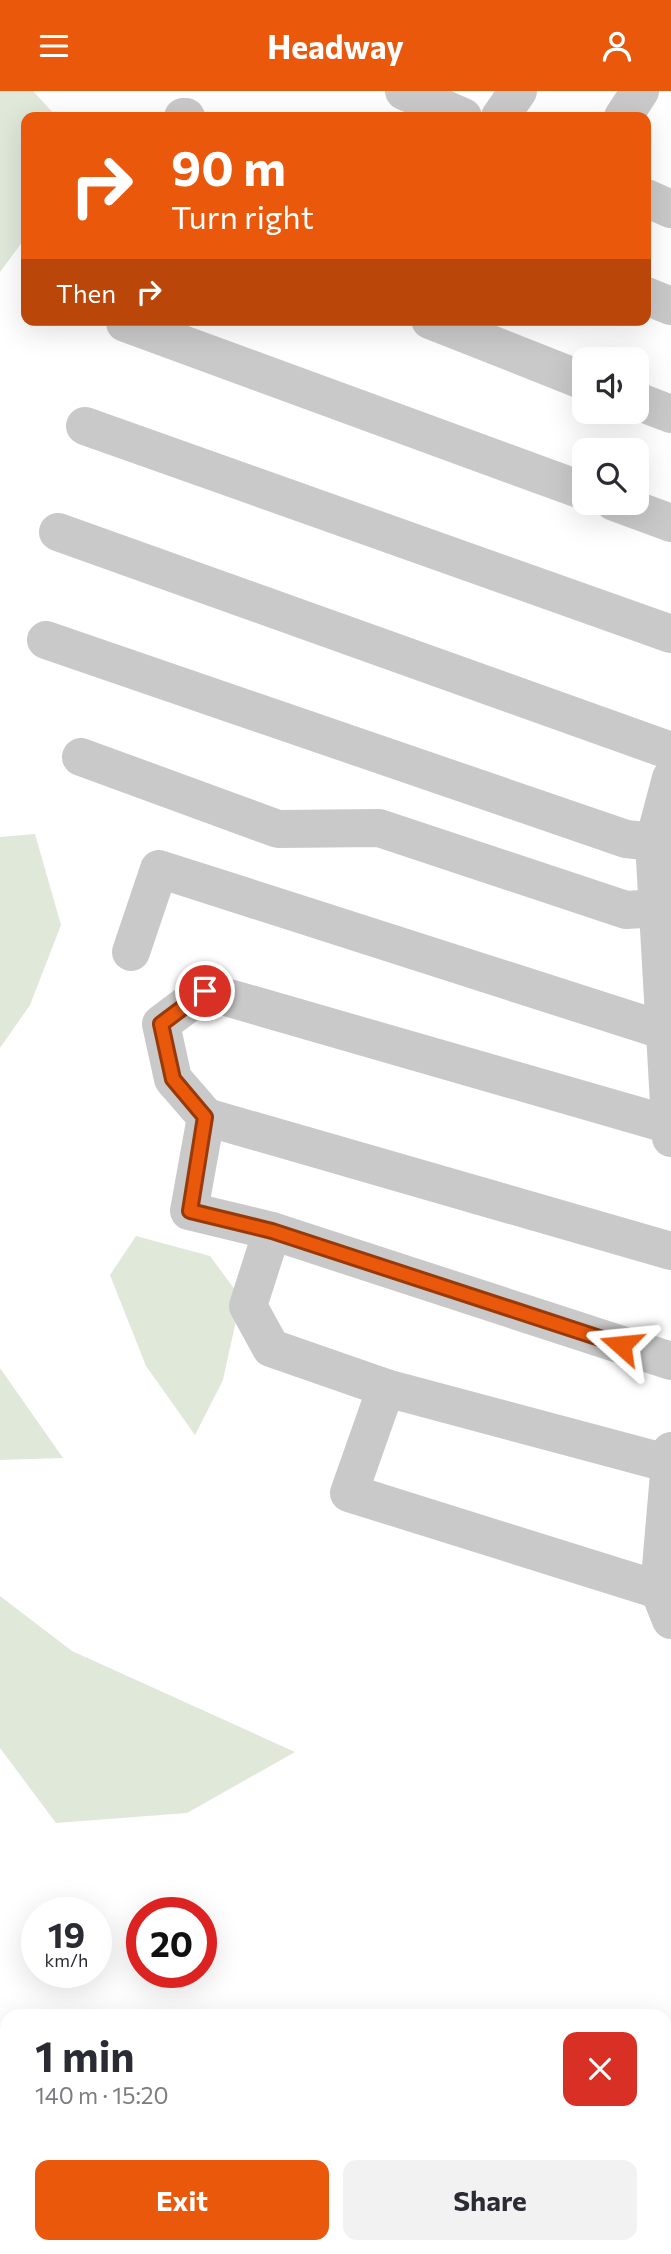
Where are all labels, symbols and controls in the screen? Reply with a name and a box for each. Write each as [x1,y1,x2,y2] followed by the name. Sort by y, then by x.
[267,26,404,66] text: Headway
[35,27,73,65] icon: menu
[598,27,636,65] icon: person
[171,136,286,196] text: 90 m
[56,140,147,231] icon: right
[171,196,314,236] text: Turn right
[130,273,168,311] icon: right
[56,277,116,308] text: Then
[572,347,649,515] map controls
[572,347,649,424] button: sound
[572,438,649,515] button: search
[175,961,235,1021] pin
[186,972,224,1010] icon: arrive
[584,1308,658,1382] position arrow
[126,1897,217,1988] speed limit sign: 20
[48,1912,85,1955] text: 19
[45,1949,88,1971] text: km/h
[35,2029,135,2081] text: 1 min
[563,2032,637,2106] button: close
[35,2081,169,2109] text: 140 m · 15:20
[35,2160,329,2240] button: Exit
[343,2160,637,2240] button: Share

